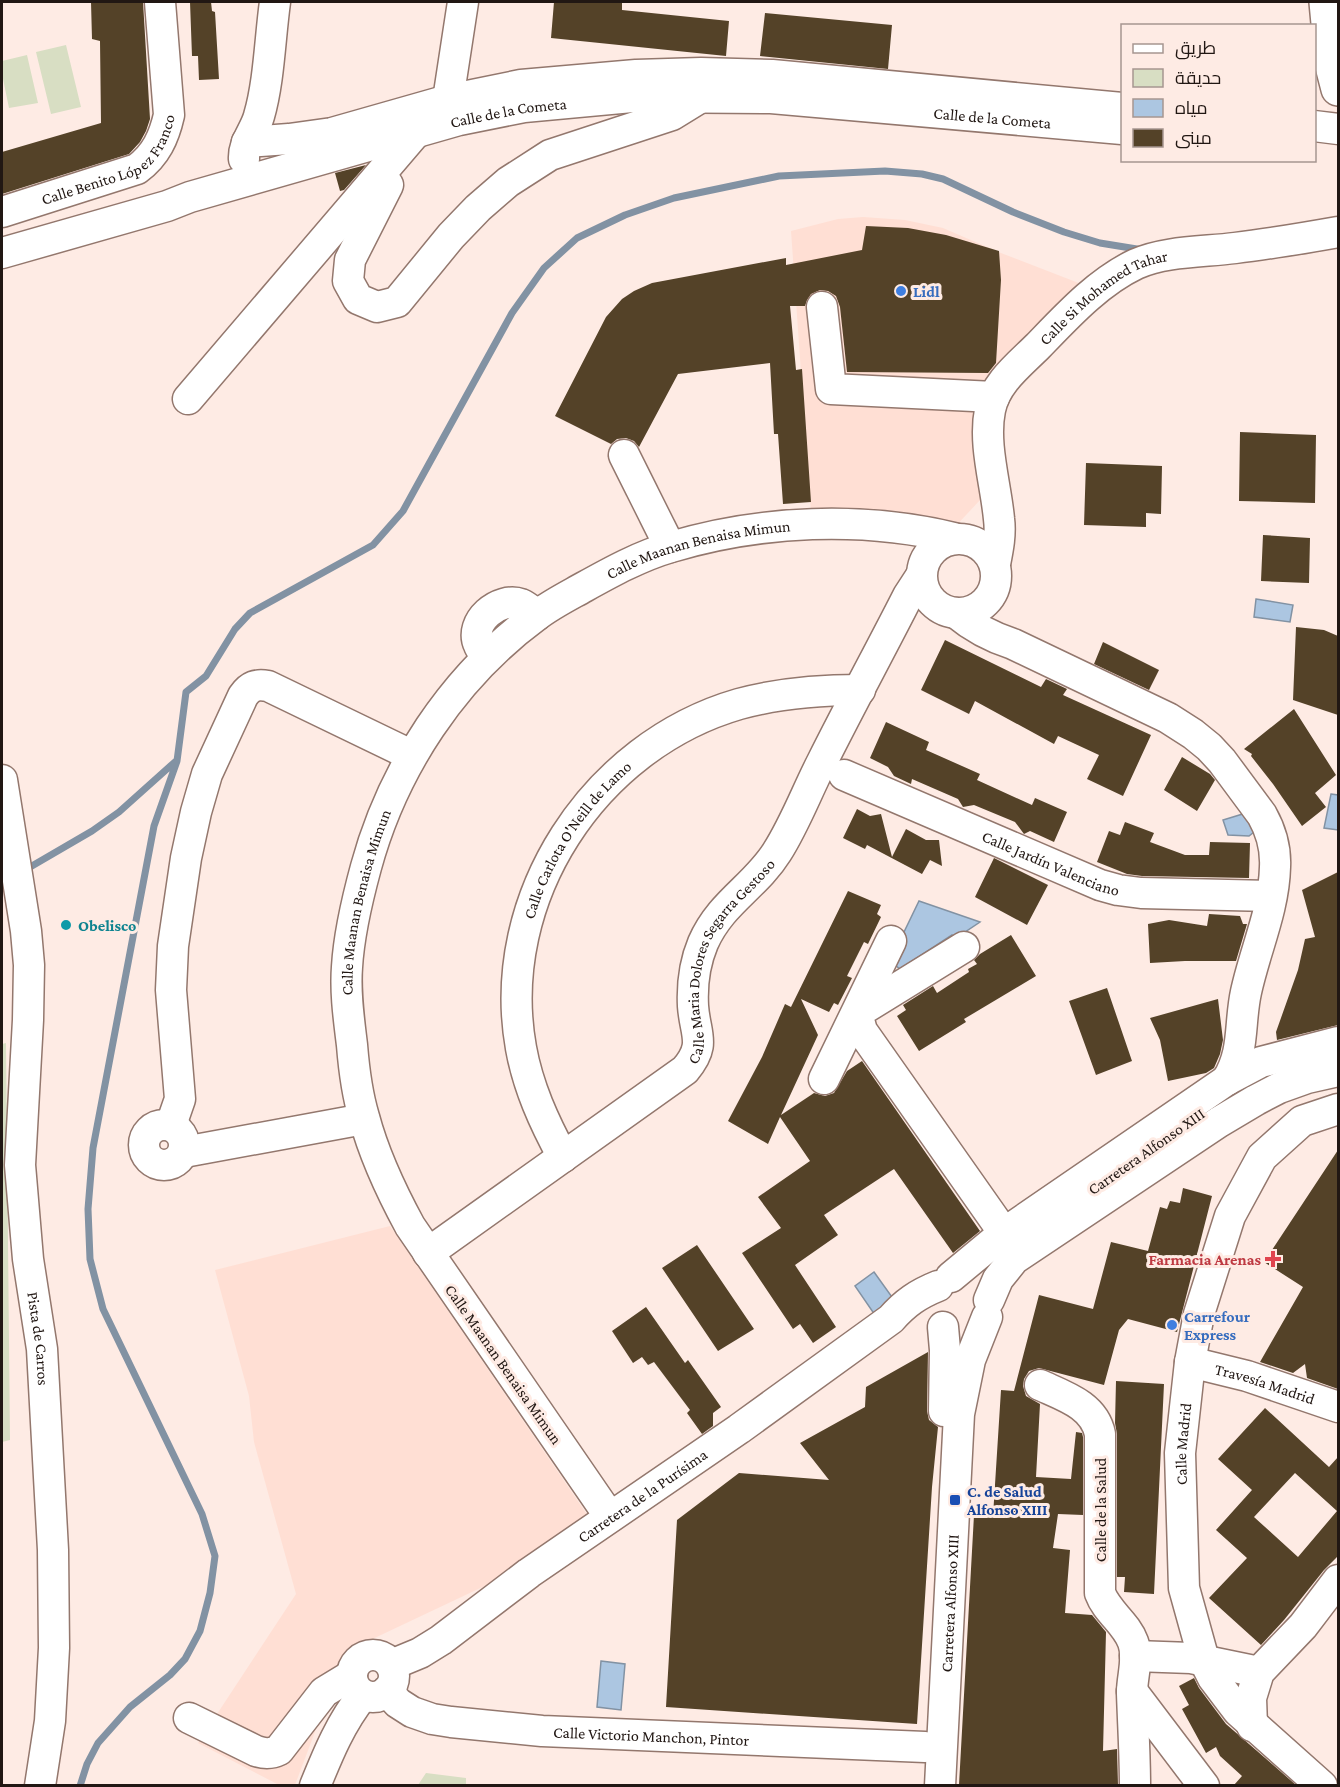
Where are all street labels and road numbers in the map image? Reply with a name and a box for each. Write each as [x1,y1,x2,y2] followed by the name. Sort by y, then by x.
[448,95,568,131] street label: Calle de la Cometa
[933,104,1052,132] street label: Calle de la Cometa
[39,113,178,208] street label: Calle Benito López Franco
[1036,247,1169,348] street label: Calle Si Mohamed Tahar
[603,517,792,582] street label: Calle Maanan Benaisa Mimun
[520,757,635,921] street label: Calle Carlota O'Neill de Lamo
[338,806,394,996] street label: Calle Maanan Benaisa Mimun
[980,827,1121,899] street label: Calle Jardín Valenciano
[684,856,778,1067] street label: Calle Maria Dolores Segarra Gestoso
[1085,1105,1208,1198] street label: Carretera Alfonso XIII
[442,1281,566,1448] street label: Calle Maanan Benaisa Mimun
[24,1290,52,1386] street label: Pista de Carros
[1213,1360,1318,1408] street label: Travesía Madrid
[1172,1401,1195,1485] street label: Calle Madrid
[575,1445,711,1546] street label: Carretera de la Purísima
[1092,1457,1109,1562] street label: Calle de la Salud
[938,1534,962,1673] street label: Carretera Alfonso XIII
[553,1723,750,1749] street label: Calle Victorio Manchon, Pintor

